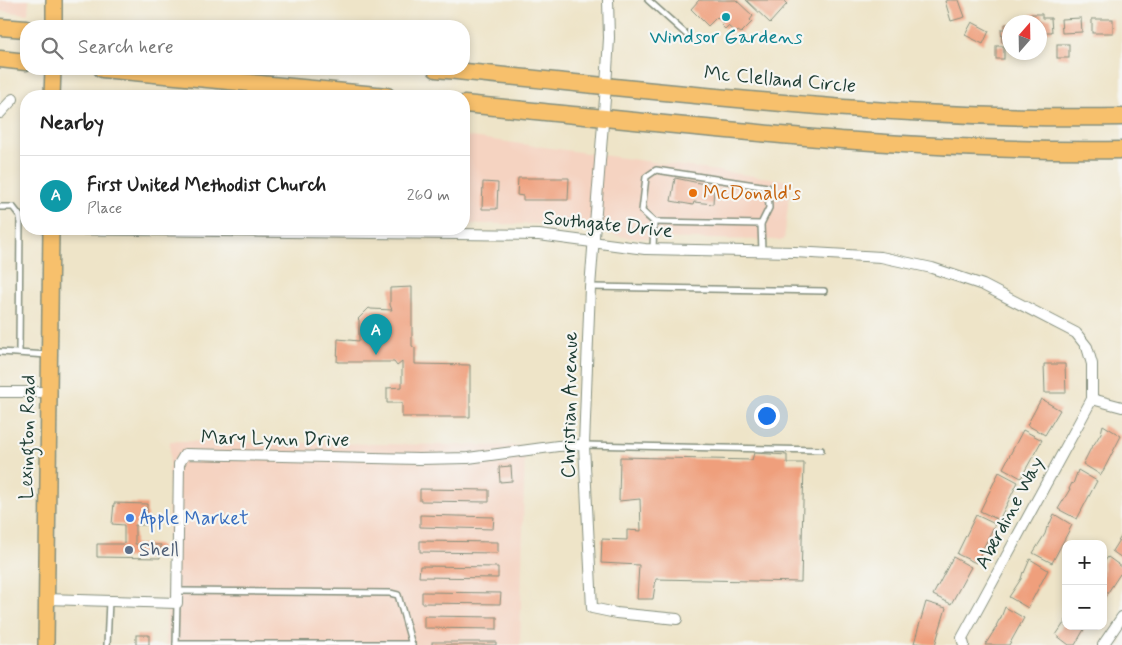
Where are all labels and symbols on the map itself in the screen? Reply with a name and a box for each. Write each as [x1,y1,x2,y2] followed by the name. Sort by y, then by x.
[720,11,732,23] marker: Windsor Gardens
[1002,15,1047,60] north arrow
[649,24,803,51] place label: Windsor Gardens
[703,60,857,100] street label: Mc Clelland Circle
[703,180,801,207] place label: McDonald's
[687,187,699,199] marker: McDonald's
[542,205,674,245] street label: Southgate Drive
[360,314,392,355] pin: A
[555,331,585,479] street label: Christian Avenue
[13,374,45,500] street label: Lexington Road
[754,403,780,429] your location
[200,424,350,454] street label: Mary Lynn Drive
[969,452,1051,574] street label: Aberdine Way
[140,505,249,533] place label: Apple Market
[124,512,136,524] marker: Apple Market
[139,537,179,564] place label: Shell
[123,544,135,556] marker: Shell

